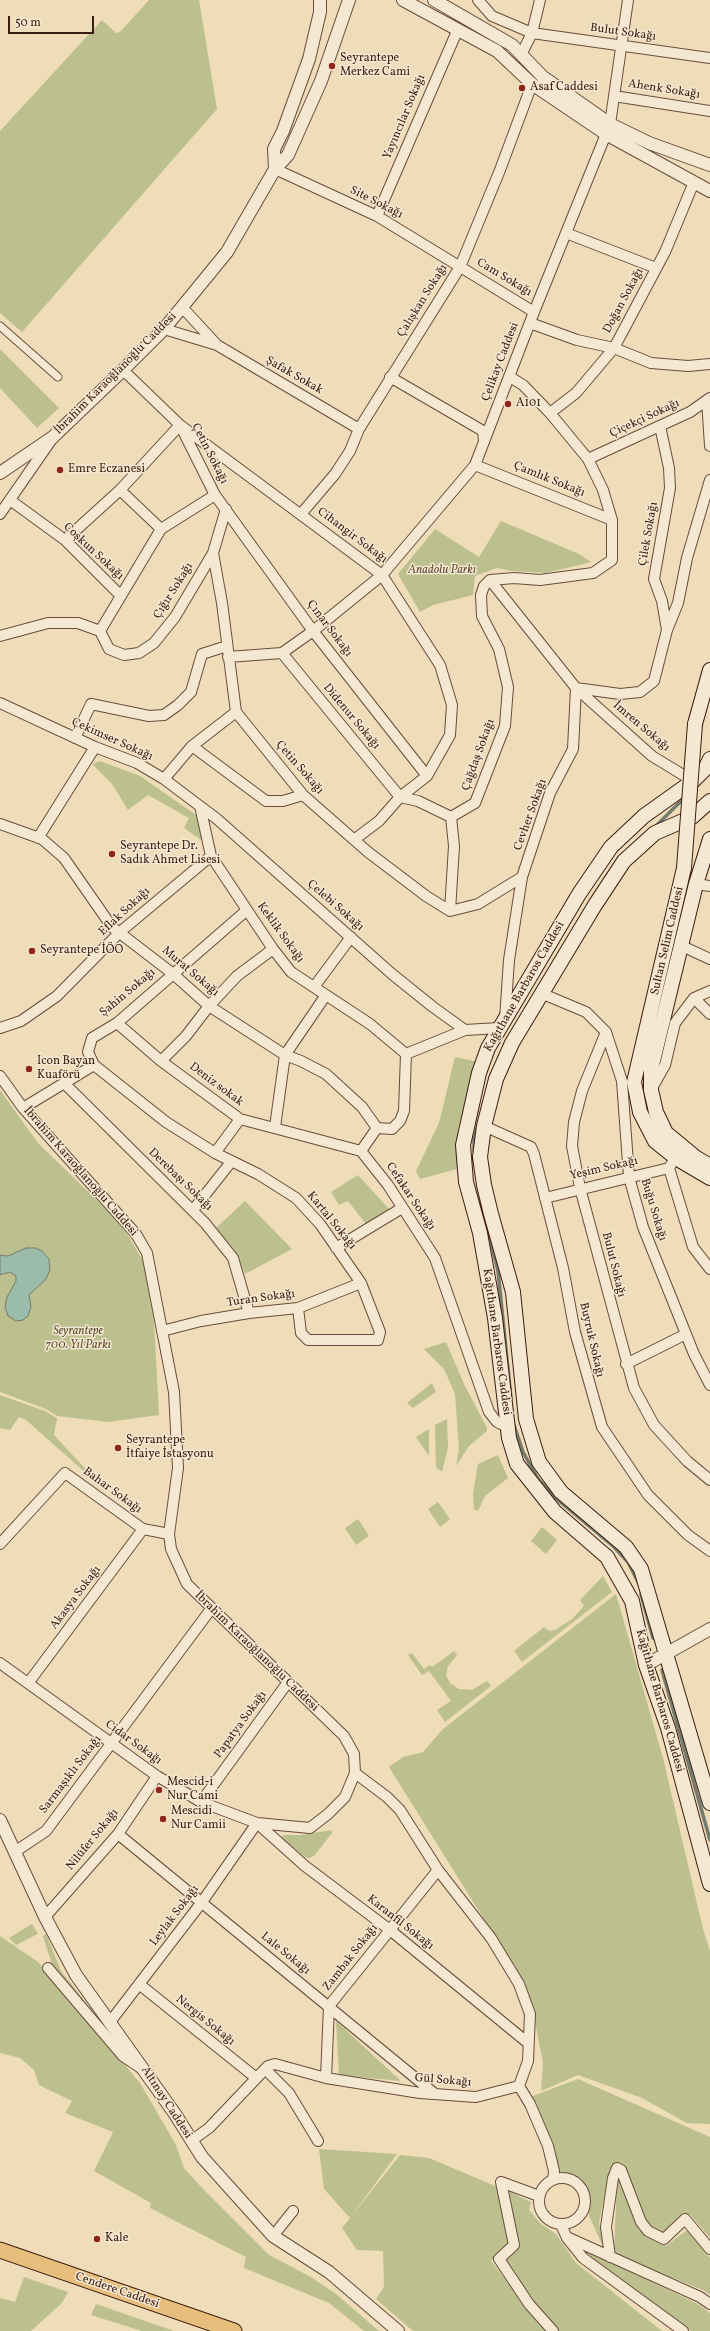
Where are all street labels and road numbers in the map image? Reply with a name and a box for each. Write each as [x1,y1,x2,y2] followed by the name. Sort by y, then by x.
[589,21,657,45] street label: Bulut Sokağı
[381,72,429,162] street label: Yayıncılar Sokağı
[627,77,701,103] street label: Ahenk Sokağı
[347,184,405,222] street label: Site Sokağı
[474,256,534,300] street label: Cam Sokağı
[395,262,451,340] street label: Çalışkan Sokağı
[601,266,647,336] street label: Doğan Sokağı
[52,310,180,438] street label: İbrahim Karaoğlanoğlu Caddesi
[479,320,523,404] street label: Çelikay Caddesi
[263,354,325,398] street label: Şafak Sokak
[608,397,682,441] street label: Çiçekçi Sokağı
[188,421,230,487] street label: Çetin Sokağı
[511,459,587,501] street label: Çamlık Sokağı
[636,501,662,567] street label: Çilek Sokağı
[314,505,390,567] street label: Cihangir Sokağı
[60,520,126,584] street label: Coşkun Sokağı
[151,560,197,622] street label: Çığır Sokağı
[303,598,355,660] street label: Çınar Sokağı
[319,681,383,753] street label: Didenur Sokağı
[609,699,673,755] street label: İmren Sokağı
[69,716,155,764] street label: Çekimser Sokağı
[459,717,499,793] street label: Çağdaş Sokağı
[272,738,326,798] street label: Çetin Sokağı
[511,777,551,853] street label: Cevher Sokağı
[304,877,366,935] street label: Çelebi Sokağı
[96,885,154,939] street label: Eflak Sokağı
[648,885,688,997] street label: Sultan Selim Caddesi
[253,900,307,966] street label: Keklik Sokağı
[482,919,568,1055] street label: Kağıthane Barbaros Caddesi
[158,944,222,1000] street label: Murat Sokağı
[97,966,159,1020] street label: Şahin Sokağı
[186,1060,246,1110] street label: Deniz sokak
[20,1104,140,1240] street label: İbrahim Karaoğlanoğlu Caddesi
[145,1146,215,1214] street label: Derebaşı Sokağı
[569,1154,639,1184] street label: Yeşim Sokağı
[382,1160,438,1234] street label: Cefakar Sokağı
[637,1177,669,1243] street label: Buğu Sokağı
[303,1189,359,1253] street label: Kartal Sokağı
[598,1231,628,1299] street label: Bulut Sokağı
[479,1268,513,1416] street label: Kağıthane Barbaros Caddesi
[226,1287,296,1311] street label: Turan Sokağı
[575,1301,607,1379] street label: Buyruk Sokağı
[80,1465,144,1517] street label: Bahar Sokağı
[47,1563,105,1633] street label: Akasya Sokağı
[191,1589,321,1715] street label: İbrahim Karaoğlanoğlu Caddesi
[632,1628,686,1774] street label: Kağıthane Barbaros Caddesi
[212,1688,270,1762] street label: Papatya Sokağı
[102,1718,164,1768] street label: Cidar Sokağı
[37,1733,105,1817] street label: Sarmaşıklı Sokağı
[64,1806,122,1874] street label: Nilüfer Sokağı
[147,1883,203,1949] street label: Leylak Sokağı
[364,1892,436,1954] street label: Karanfil Sokağı
[320,1922,382,1994] street label: Zambak Sokağı
[257,1930,313,1978] street label: Lale Sokağı
[172,1993,238,2049] street label: Nergis Sokağı
[137,2064,195,2142] street label: Altınay Caddesi
[414,2071,472,2091] street label: Gül Sokağı
[73,2270,161,2312] street label: Cendere Caddesi

